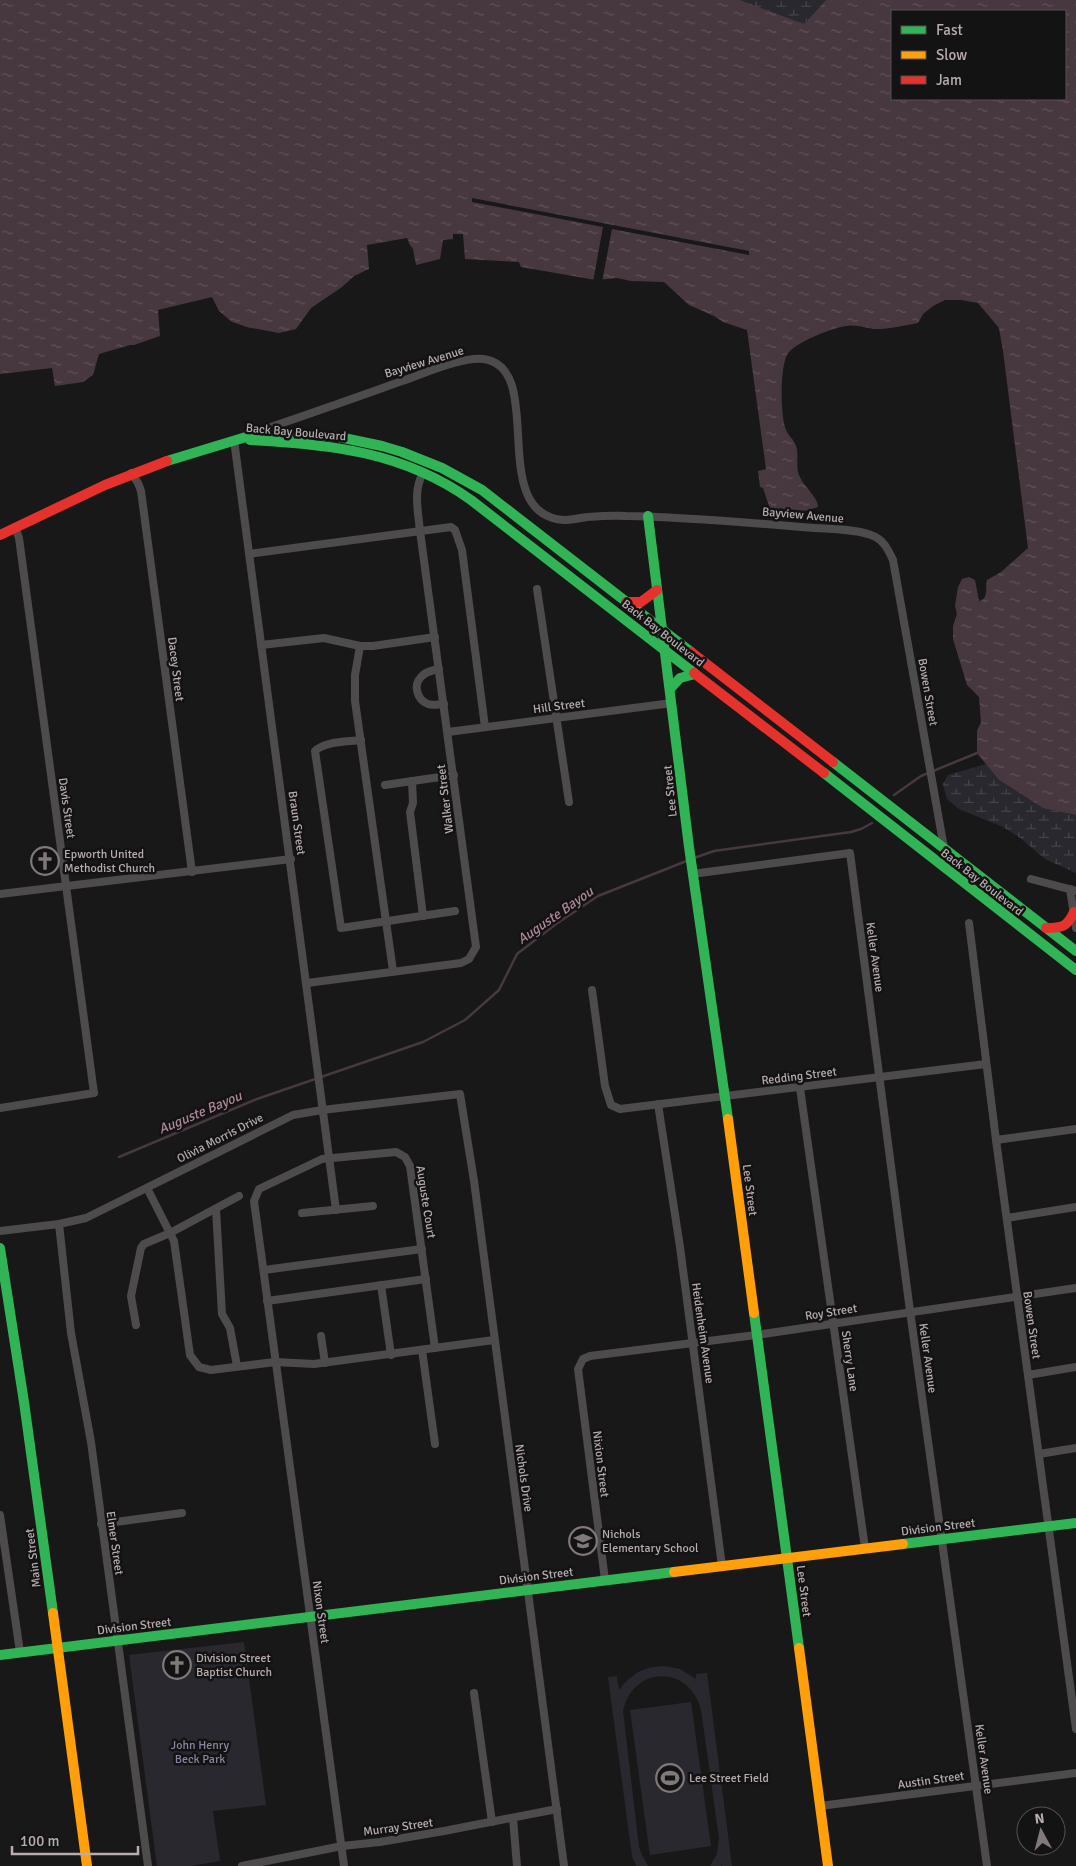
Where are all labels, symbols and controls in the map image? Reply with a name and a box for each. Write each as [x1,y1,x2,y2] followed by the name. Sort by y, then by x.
[891,10,1066,100] legend
[936,21,963,39] text: Fast
[936,46,967,64] text: Slow
[936,71,962,89] text: Jam
[383,343,466,382] street label: Bayview Avenue
[245,421,347,444] street label: Back Bay Boulevard
[761,504,844,527] street label: Bayview Avenue
[618,597,707,670] street label: Back Bay Boulevard
[164,636,187,702] street label: Dacey Street
[914,657,941,727] street label: Bowen Street
[532,696,586,717] street label: Hill Street
[434,764,457,834] street label: Walker Street
[660,764,681,818] street label: Lee Street
[55,777,78,839] street label: Davis Street
[285,790,308,856] street label: Braun Street
[30,846,60,876] church icon: Epworth United Methodist Church
[937,846,1026,919] street label: Back Bay Boulevard
[64,847,155,876] place label: Epworth United Methodist Church
[514,882,598,948] water label: Auguste Bayou
[862,921,887,993] street label: Keller Avenue
[761,1064,838,1089] street label: Redding Street
[156,1087,246,1138] water label: Auguste Bayou
[175,1110,266,1167] street label: Olivia Morris Drive
[739,1163,760,1217] street label: Lee Street
[412,1165,439,1240] street label: Auguste Court
[688,1282,717,1385] street label: Heidenheim Avenue
[1019,1290,1044,1360] street label: Bowen Street
[804,1301,858,1324] street label: Roy Street
[915,1322,940,1394] street label: Keller Avenue
[838,1330,861,1393] street label: Sherry Lane
[589,1430,612,1498] street label: Nixion Street
[511,1443,536,1513] street label: Nichols Drive
[103,1510,126,1576] street label: Elmer Street
[900,1516,976,1539] street label: Division Street
[568,1526,598,1556] school or university icon: Nichols Elementary School
[22,1527,45,1588] street label: Main Street
[602,1527,699,1556] place label: Nichols Elementary School
[793,1564,814,1618] street label: Lee Street
[498,1565,574,1588] street label: Division Street
[309,1580,332,1644] street label: Nixon Street
[96,1615,172,1638] street label: Division Street
[162,1650,192,1680] church icon: Division Street Baptist Church
[196,1651,272,1680] place label: Division Street Baptist Church
[971,1723,996,1795] street label: Keller Avenue
[171,1738,230,1767] park label: John Henry Beck Park
[655,1763,685,1793] sports icon: Lee Street Field
[897,1768,965,1793] street label: Austin Street
[689,1771,769,1786] place label: Lee Street Field
[1016,1806,1066,1856] north arrow
[1034,1810,1045,1828] text: N
[362,1815,434,1840] street label: Murray Street
[12,1824,139,1856] scale bar
[20,1832,60,1850] text: 100 m

